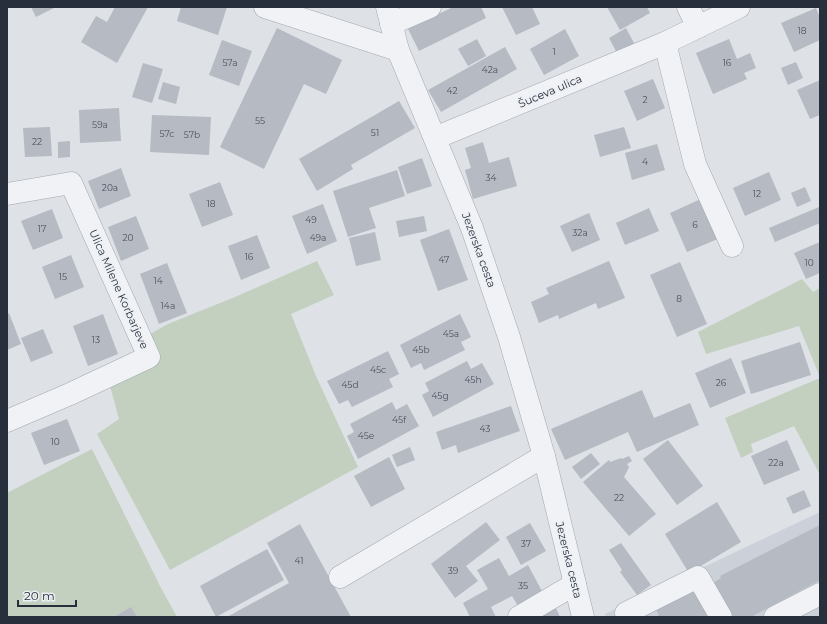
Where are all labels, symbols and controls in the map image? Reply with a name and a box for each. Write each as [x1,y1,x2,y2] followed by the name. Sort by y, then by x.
[798,25,807,36] house number: 18
[552,46,556,57] house number: 1
[222,57,238,68] house number: 57a
[723,57,732,68] house number: 16
[482,64,498,75] house number: 42a
[516,71,584,111] street label: Šuceva ulica
[446,85,458,96] house number: 42
[642,94,648,105] house number: 2
[255,115,265,126] house number: 55
[92,119,108,130] house number: 59a
[371,127,379,138] house number: 51
[160,128,174,139] house number: 57c
[184,129,200,140] house number: 57b
[32,136,42,147] house number: 22
[642,156,648,167] house number: 4
[485,172,497,183] house number: 34
[102,182,118,193] house number: 20a
[753,188,761,199] house number: 12
[207,198,216,209] house number: 18
[459,210,499,289] street label: Jezerska cesta
[305,214,317,225] house number: 49
[692,219,698,230] house number: 6
[38,223,46,234] house number: 17
[86,227,152,351] street label: Ulica Milene Korbarjeve
[572,227,588,238] house number: 32a
[122,232,134,243] house number: 20
[310,232,326,243] house number: 49a
[245,251,254,262] house number: 16
[439,254,449,265] house number: 47
[804,257,814,268] house number: 10
[59,271,67,282] house number: 15
[153,275,163,286] house number: 14
[676,293,682,304] house number: 8
[161,300,175,311] house number: 14a
[443,328,459,339] house number: 45a
[92,334,100,345] house number: 13
[412,344,430,355] house number: 45b
[370,364,386,375] house number: 45c
[464,374,482,385] house number: 45h
[716,377,727,388] house number: 26
[341,379,359,390] house number: 45d
[431,390,449,401] house number: 45g
[392,414,407,425] house number: 45f
[480,423,490,434] house number: 43
[358,430,375,441] house number: 45e
[50,436,60,447] house number: 10
[768,457,784,468] house number: 22a
[614,492,624,503] house number: 22
[552,519,585,600] street label: Jezerska cesta
[521,538,531,549] house number: 37
[295,555,303,566] house number: 41
[448,565,459,576] house number: 39
[518,580,528,591] house number: 35
[18,582,76,608] scale bar
[24,588,55,603] text: 20 m

